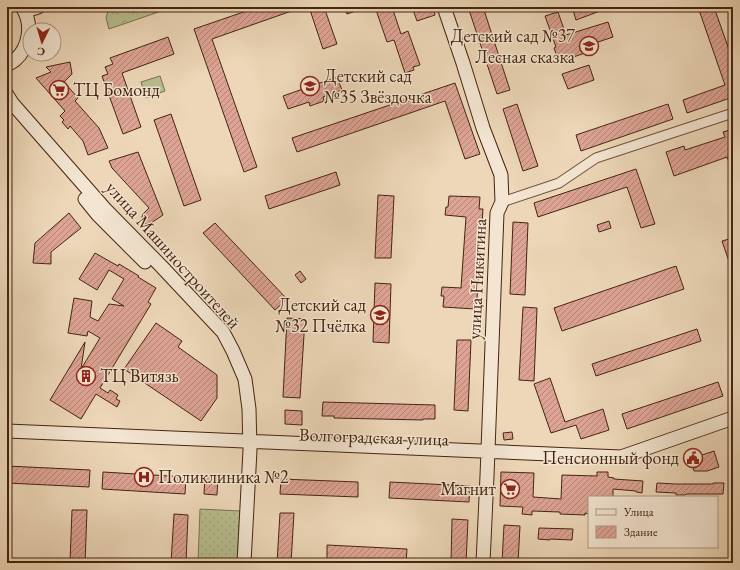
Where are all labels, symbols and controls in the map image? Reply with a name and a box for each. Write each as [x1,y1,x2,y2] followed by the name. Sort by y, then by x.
[22,22,62,62] north arrow
[451,24,576,68] place label: Детский сад №37 Лесная сказка
[578,35,600,57] school or university icon: Детский сад №37 Лесная сказка
[36,45,46,59] text: С
[324,64,432,108] place label: Детский сад №35 Звёздочка
[299,75,321,97] school or university icon: Детский сад №35 Звёздочка
[73,78,160,101] place label: ТЦ Бомонд
[48,79,70,101] supermarket icon: ТЦ Бомонд
[101,176,246,334] street label: улица Машиностроителей
[462,217,491,340] street label: улица Никитина
[275,293,367,337] place label: Детский сад №32 Пчёлка
[369,304,391,326] school or university icon: Детский сад №32 Пчёлка
[100,364,179,387] place label: ТЦ Витязь
[75,365,97,387] building icon: ТЦ Витязь
[299,422,450,451] street label: Волгоградская улица
[542,446,679,469] place label: Пенсионный фонд
[682,447,704,469] public building icon: Пенсионный фонд
[158,465,289,488] place label: Поликлиника №2
[133,466,155,488] hospital icon: Поликлиника №2
[440,477,497,500] place label: Магнит
[499,478,521,500] supermarket icon: Магнит
[588,496,718,548] legend
[623,504,654,520] text: Улица
[624,524,658,540] text: Здание

